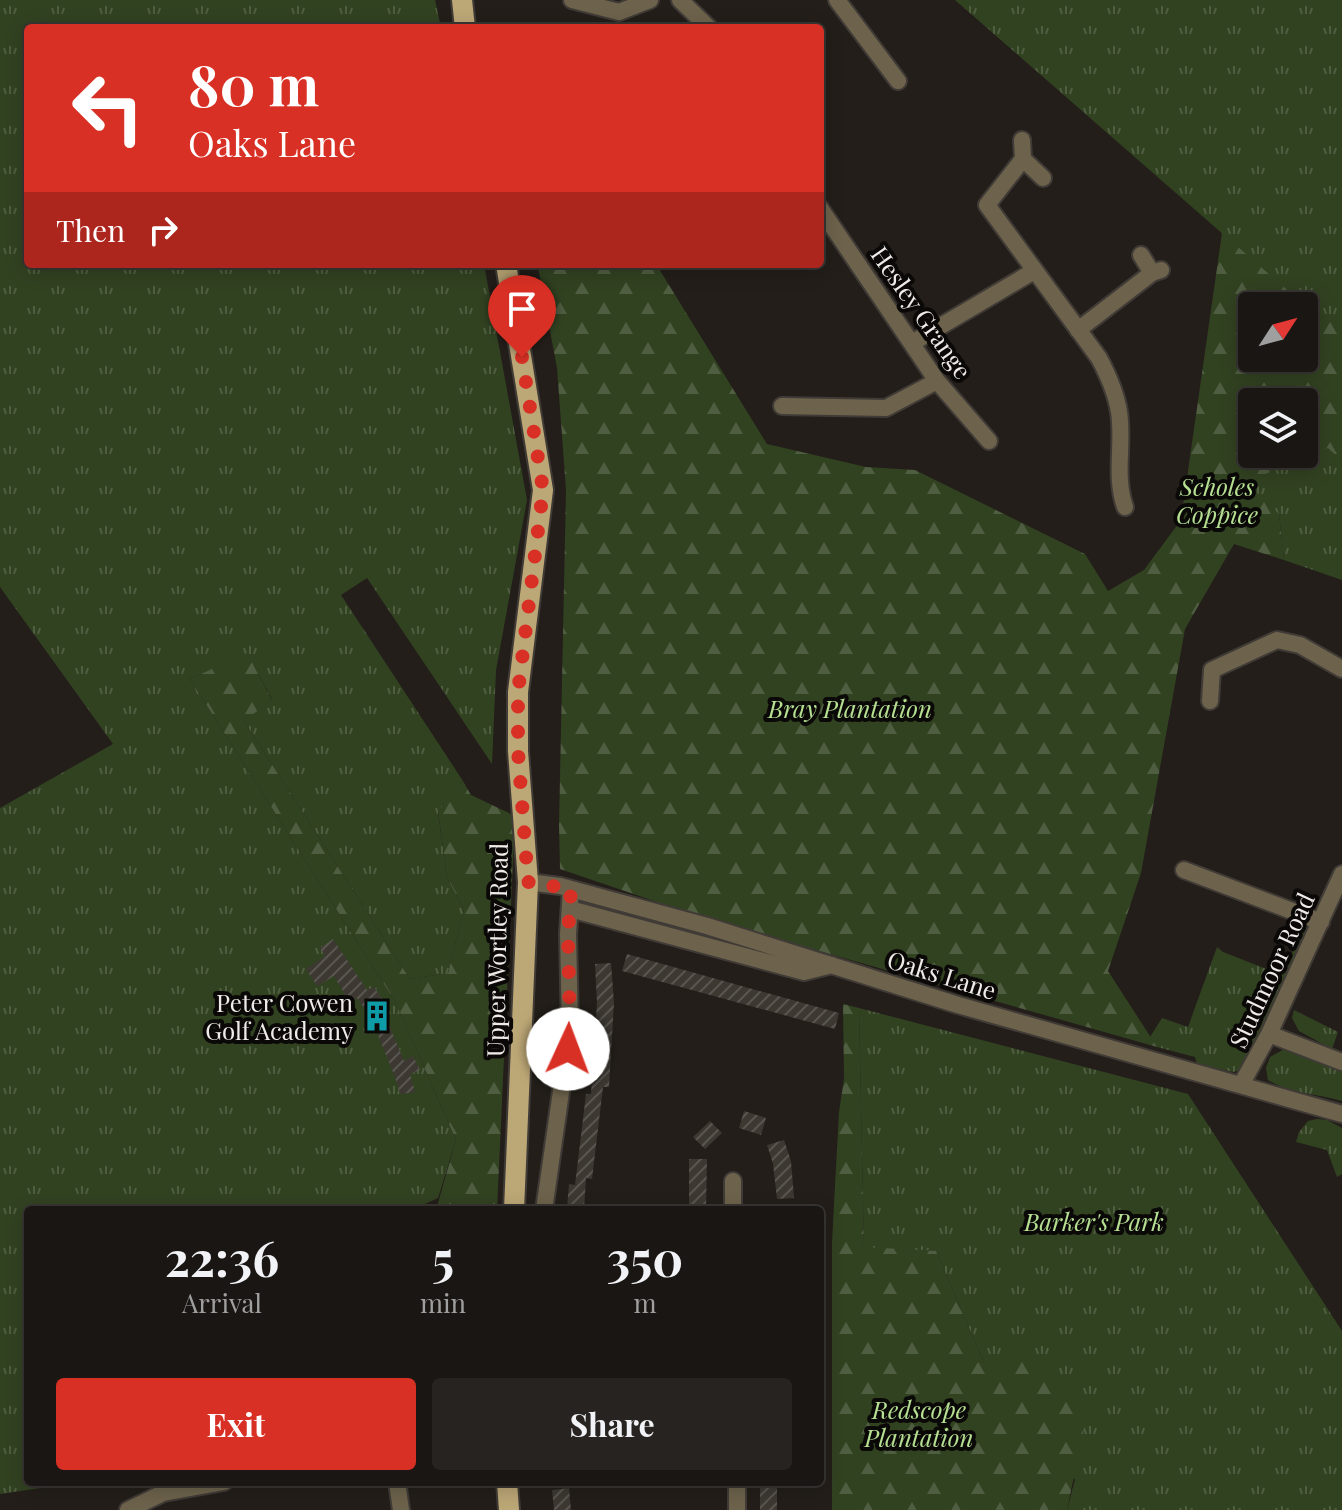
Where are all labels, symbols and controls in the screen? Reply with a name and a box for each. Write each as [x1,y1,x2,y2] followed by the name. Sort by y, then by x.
[188,46,319,121] text: 80 m
[56,56,160,160] icon: left
[188,118,356,166] text: Oaks Lane
[141,208,185,252] icon: right
[56,210,125,250] text: Then
[865,239,979,385] street label: Hesley Grange
[488,275,556,357] pin
[500,287,544,331] icon: arrive
[1238,292,1318,372] north arrow
[1238,292,1318,468] map controls
[1238,388,1318,468] button: layers
[1176,470,1258,530] park label: Scholes Coppice
[767,692,932,724] park label: Bray Plantation
[478,843,514,1057] street label: Upper Wortley Road
[1221,887,1321,1053] street label: Studmoor Road
[884,942,1000,1006] street label: Oaks Lane
[205,986,353,1046] place label: Peter Cowen Golf Academy
[360,999,394,1033] building icon: Peter Cowen Golf Academy
[526,1007,610,1091] position arrow
[1023,1205,1164,1237] park label: Barker's Park
[165,1225,279,1289] text: 22:36
[432,1225,454,1289] text: 5
[607,1225,683,1289] text: 350
[182,1285,262,1320] text: Arrival
[420,1285,466,1320] text: min
[633,1285,657,1320] text: m
[56,1378,416,1470] button: Exit
[432,1378,792,1470] button: Share
[864,1393,973,1453] park label: Redscope Plantation

